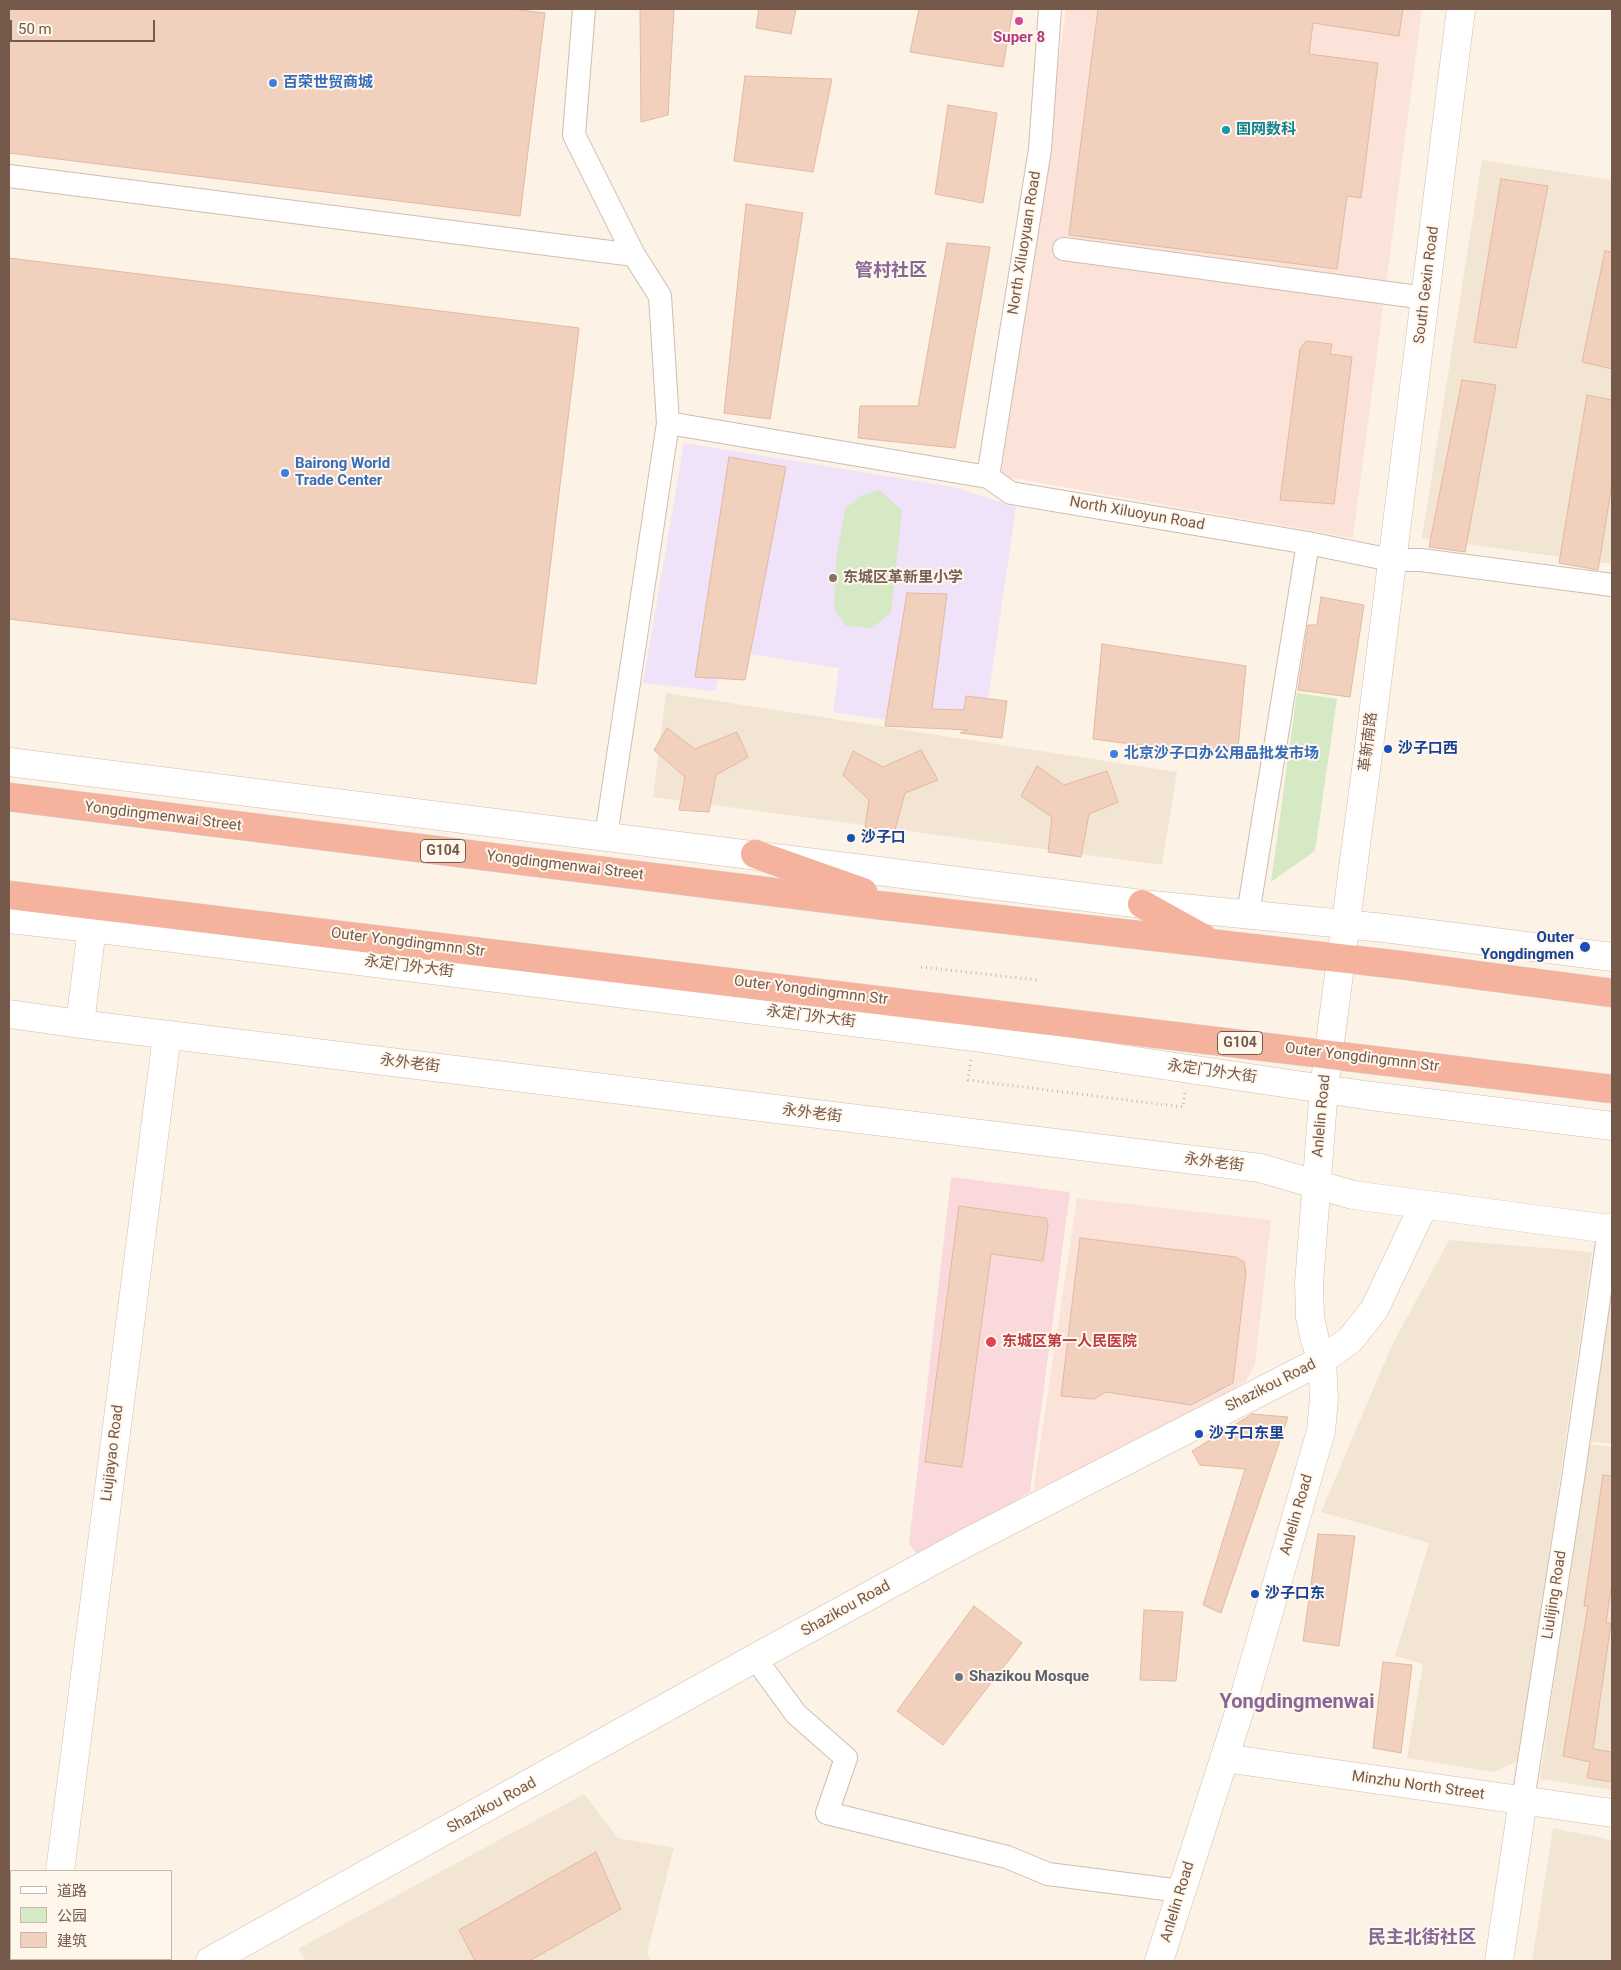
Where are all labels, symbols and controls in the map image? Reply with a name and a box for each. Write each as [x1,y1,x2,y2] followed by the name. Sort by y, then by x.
[12,10,158,42] scale bar
[1013,15,1025,27] marker: Super 8
[18,20,52,38] text: 50 m
[993,29,1045,47] place label: Super 8
[283,74,373,92] place label: 百荣世贸商城
[267,77,279,89] marker: 百荣世贸商城
[1236,121,1296,139] place label: 国网数科
[1220,124,1232,136] marker: 国网数科
[1005,170,1045,316] street label: North Xiluoyuan Road
[1411,225,1443,345] street label: South Gexin Road
[855,260,927,282] district label: 管村社区
[295,455,390,490] place label: Bairong World Trade Center
[279,467,291,479] marker: Bairong World Trade Center
[1068,493,1206,535] street label: North Xiluoyun Road
[843,569,963,587] place label: 东城区革新里小学
[827,572,839,584] marker: 东城区革新里小学
[1356,711,1382,773] street label: 革新南路
[1398,740,1458,758] place label: 沙子口西
[1382,743,1394,755] marker: 沙子口西
[1124,745,1319,763] place label: 北京沙子口办公用品批发市场
[1108,748,1120,760] marker: 北京沙子口办公用品批发市场
[83,798,243,836] street label: Yongdingmenwai Street
[861,829,906,847] place label: 沙子口
[845,832,857,844] marker: 沙子口
[420,839,466,862] road number: G104
[485,847,645,885] street label: Yongdingmenwai Street
[330,925,486,961] street label: Outer Yongdingmnn Str
[1481,929,1574,964] place label: Outer Yongdingmen
[1578,940,1592,954] marker: Outer Yongdingmen
[363,953,455,981] street label: 永定门外大街
[733,973,889,1009] street label: Outer Yongdingmnn Str
[765,1003,857,1031] street label: 永定门外大街
[1218,1032,1262,1054] road number: G104
[1284,1040,1440,1076] street label: Outer Yongdingmnn Str
[379,1051,441,1077] street label: 永外老街
[1166,1057,1258,1087] street label: 永定门外大街
[1309,1074,1335,1158] street label: Anlelin Road
[781,1101,843,1127] street label: 永外老街
[1183,1150,1245,1176] street label: 永外老街
[1002,1333,1137,1351] place label: 东城区第一人民医院
[984,1335,998,1349] marker: 东城区第一人民医院
[1223,1356,1319,1416] street label: Shazikou Road
[98,1404,128,1502] street label: Liujiayao Road
[1209,1425,1284,1443] place label: 沙子口东里
[1193,1428,1205,1440] marker: 沙子口东里
[1277,1472,1317,1558] street label: Anlelin Road
[1539,1549,1571,1641] street label: Liulijing Road
[798,1577,894,1641] street label: Shazikou Road
[1265,1585,1325,1603] place label: 沙子口东
[1249,1588,1261,1600] marker: 沙子口东
[969,1668,1089,1686] place label: Shazikou Mosque
[953,1671,965,1683] marker: Shazikou Mosque
[1220,1691,1374,1715] district label: Yongdingmenwai
[1350,1768,1486,1804] street label: Minzhu North Street
[444,1774,540,1838] street label: Shazikou Road
[1157,1859,1199,1945] street label: Anlelin Road
[10,1870,172,1960] legend
[57,1882,87,1900] text: 道路
[57,1907,87,1925] text: 公园
[1368,1927,1476,1949] district label: 民主北街社区
[57,1932,87,1950] text: 建筑

